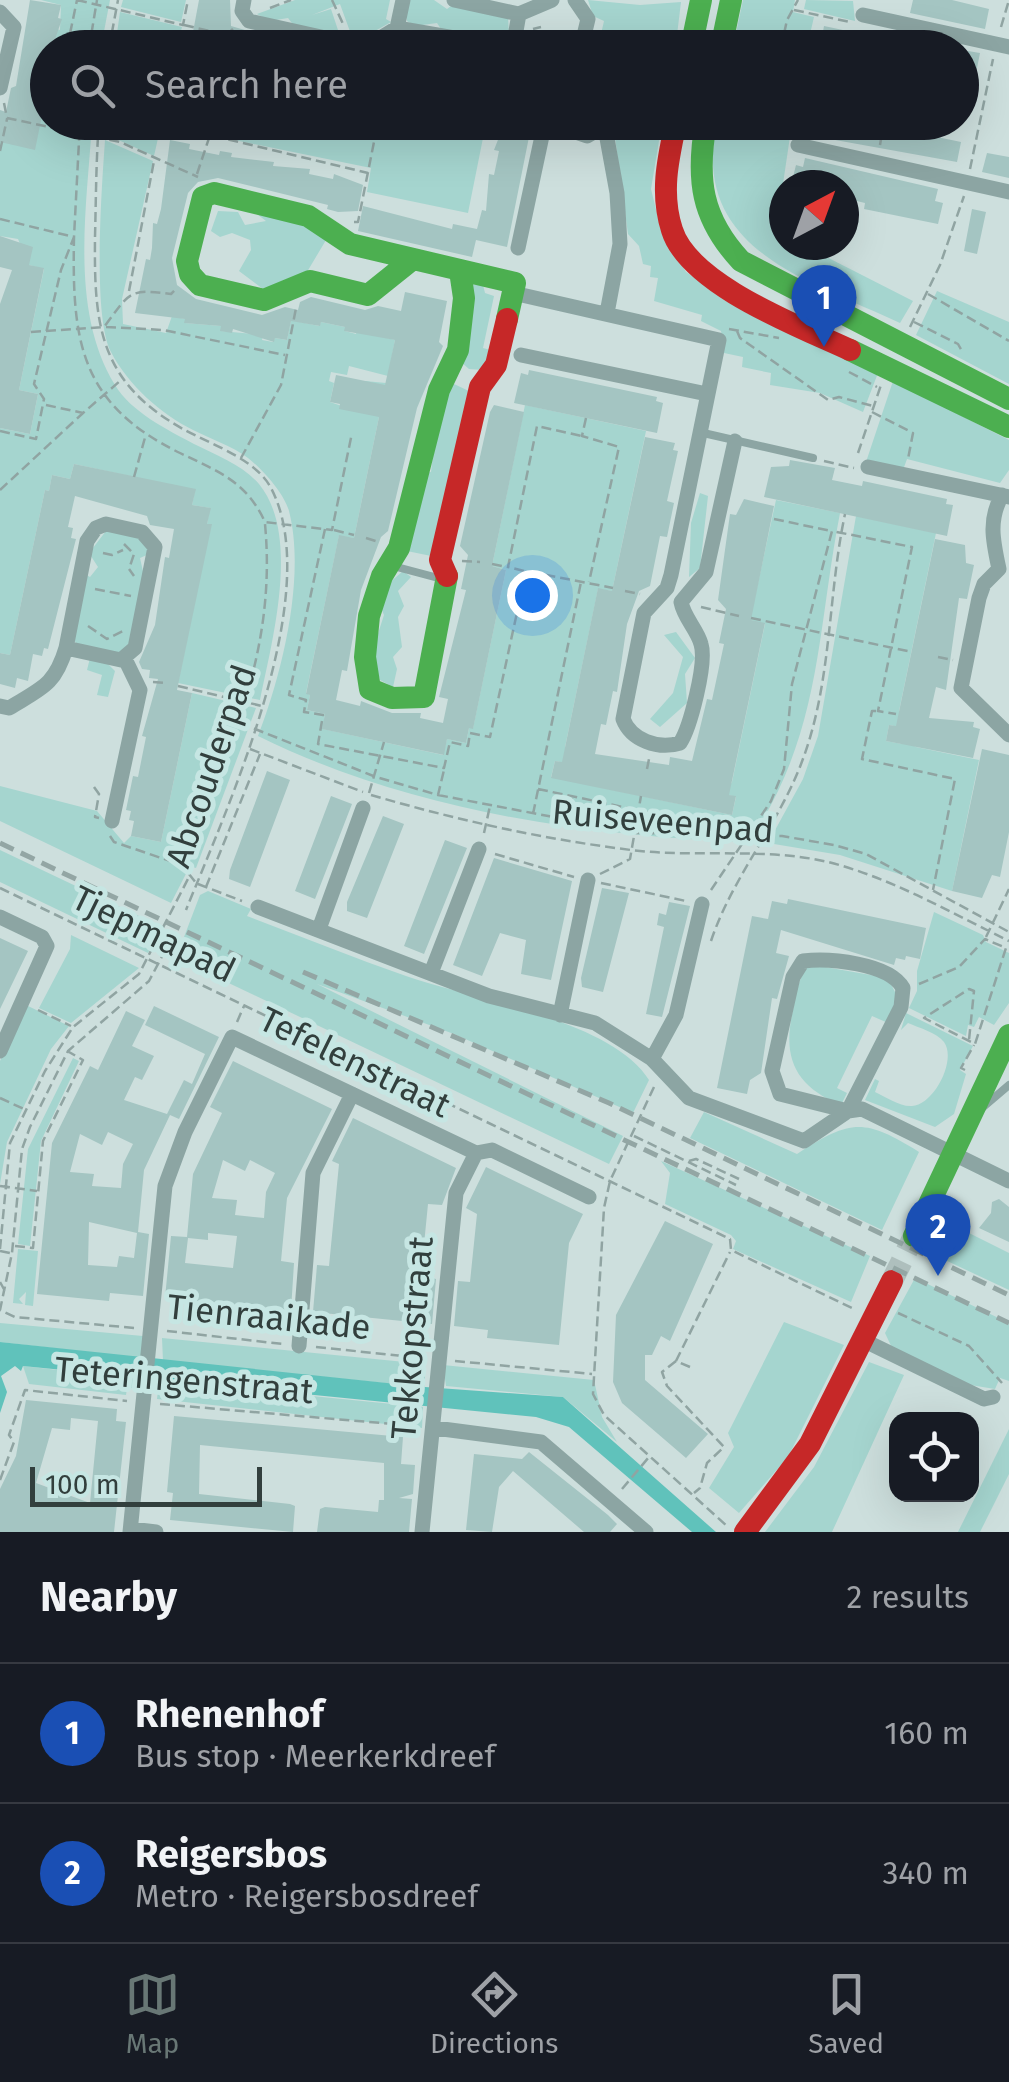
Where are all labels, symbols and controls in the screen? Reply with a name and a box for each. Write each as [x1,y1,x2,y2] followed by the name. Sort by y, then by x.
[30,30,979,140] search box
[65,58,120,113] icon: search
[145,62,348,108] text: Search here
[769,170,859,260] north arrow
[792,264,856,347] pin: 1
[507,570,558,621] your location
[157,659,265,873] street label: Abcouderpad
[550,790,776,852] street label: Ruiseveenpad
[66,877,242,991] street label: Tjepmapad
[253,998,458,1126] street label: Tefelenstraat
[906,1194,970,1276] pin: 2
[382,1234,442,1441] street label: Tekkopstraat
[165,1285,373,1349] street label: Tienraaikade
[53,1348,315,1412] street label: Teteringenstraat
[889,1412,979,1502] map controls
[889,1412,979,1502] button: locate
[30,1462,262,1506] scale bar
[45,1468,120,1501] text: 100 m
[40,1572,177,1622] text: Nearby
[846,1578,969,1616] text: 2 results
[135,1691,324,1737] text: Rhenenhof
[65,1714,80,1752] text: 1
[884,1714,969,1752] text: 160 m
[135,1737,495,1775] text: Bus stop · Meerkerkdreef
[135,1831,327,1877] text: Reigersbos
[64,1854,81,1892] text: 2
[882,1854,969,1892] text: 340 m
[135,1877,478,1915] text: Metro · Reigersbosdreef
[125,1967,180,2060] tab: Map
[430,1967,558,2060] tab: Directions
[808,1967,884,2060] tab: Saved

